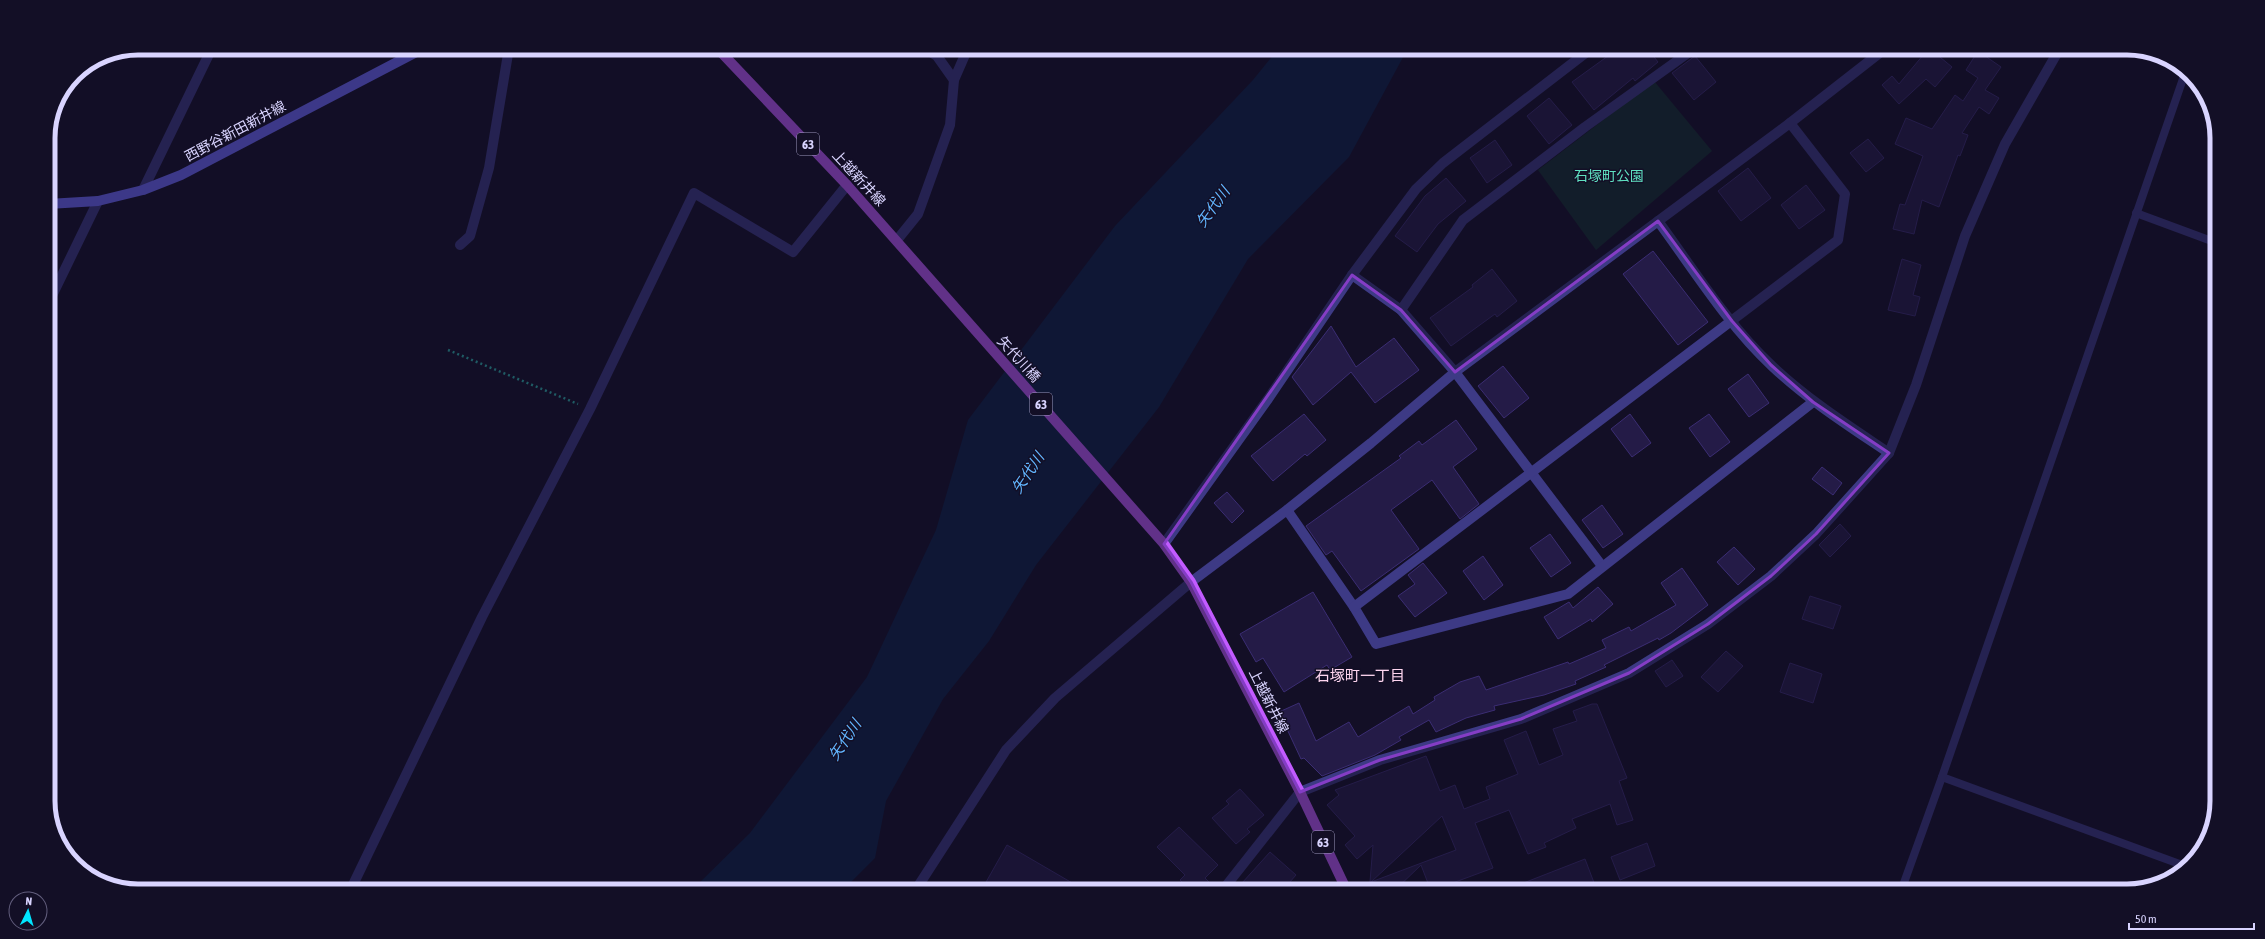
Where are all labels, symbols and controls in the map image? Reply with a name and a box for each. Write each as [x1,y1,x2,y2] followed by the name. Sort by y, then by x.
[182,98,288,164] street label: 西野谷新田新井線
[797,133,819,155] road number: 63
[829,147,889,209] street label: 上越新井線
[1574,168,1644,184] park label: 石塚町公園
[1192,182,1234,230] water label: 矢代川
[994,333,1044,385] street label: 矢代川橋
[1030,393,1052,415] road number: 63
[1008,448,1048,496] water label: 矢代川
[1246,666,1292,736] street label: 上越新井線
[1315,667,1405,684] district label: 石塚町一丁目
[825,715,865,763] water label: 矢代川
[1312,831,1334,853] road number: 63
[8,891,48,931] north arrow
[25,895,33,907] text: N
[2129,905,2254,931] scale bar
[2135,912,2157,926] text: 50 m

